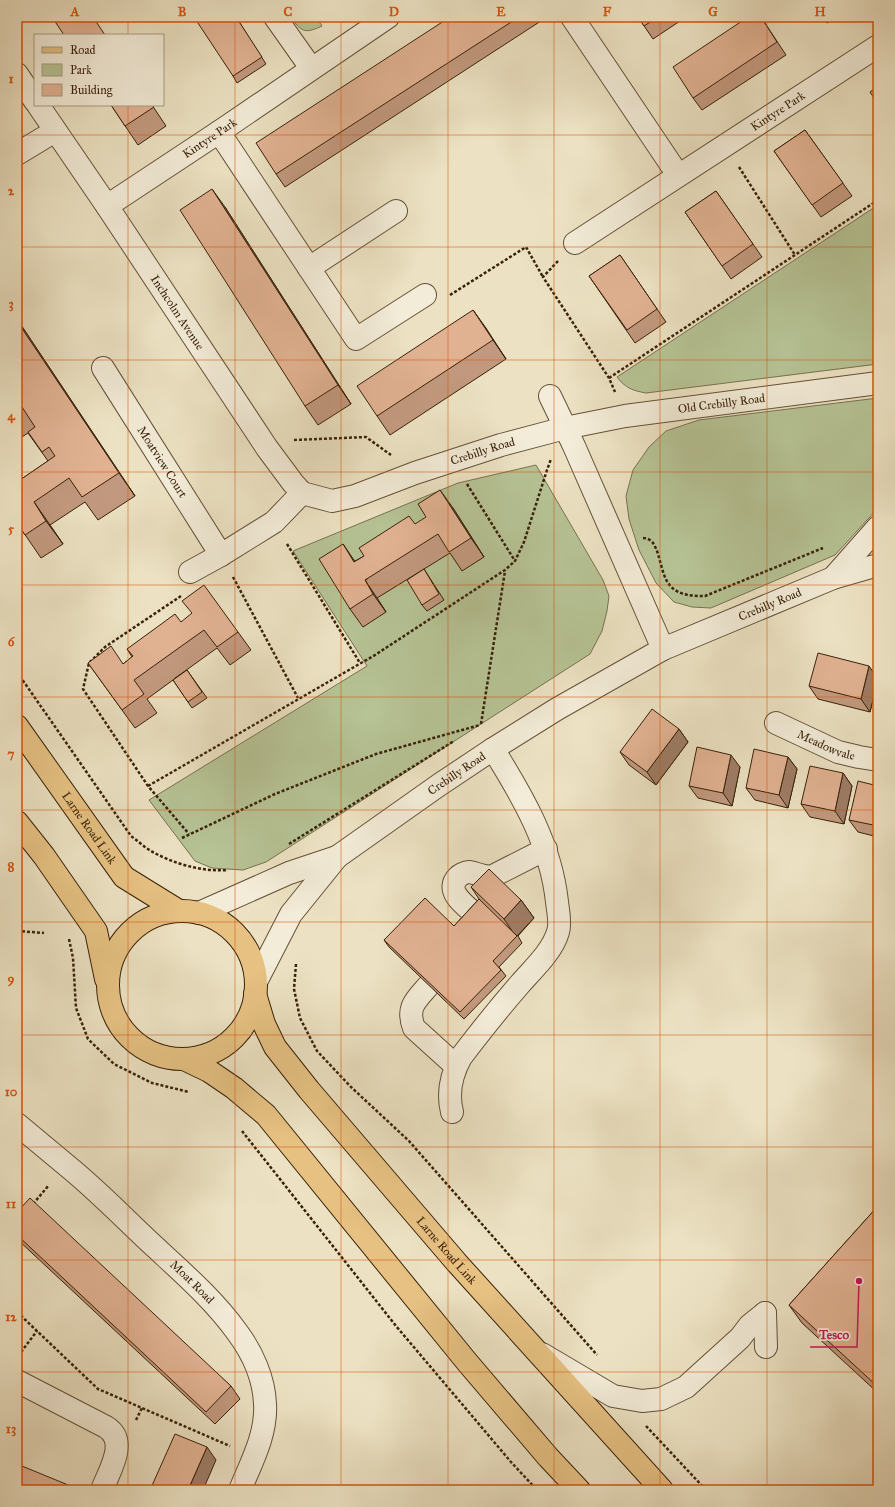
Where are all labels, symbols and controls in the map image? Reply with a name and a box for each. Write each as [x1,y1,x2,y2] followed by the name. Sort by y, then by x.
[70,4,80,20] text: A
[178,4,187,20] text: B
[284,4,293,20] text: C
[389,4,399,20] text: D
[496,4,506,20] text: E
[603,4,612,20] text: F
[708,4,718,20] text: G
[814,4,826,20] text: H
[34,34,164,106] legend
[70,43,96,57] text: Road
[70,63,92,77] text: Park
[8,71,14,87] text: 1
[70,83,113,98] text: Building
[748,88,808,134] street label: Kintyre Park
[180,115,240,161] street label: Kintyre Park
[8,183,15,199] text: 2
[148,273,207,352] street label: Inchcolm Avenue
[8,296,14,312] text: 3
[677,391,766,416] street label: Old Crebilly Road
[7,408,15,424] text: 4
[135,424,190,501] street label: Moatview Court
[449,435,516,468] street label: Crebilly Road
[8,521,15,537] text: 5
[736,585,803,624] street label: Crebilly Road
[8,634,16,650] text: 6
[795,727,856,763] street label: Meadowvale
[8,746,15,762] text: 7
[425,749,488,798] street label: Crebilly Road
[59,789,120,867] street label: Larne Road Link
[8,859,15,875] text: 8
[8,971,15,987] text: 9
[5,1084,18,1100] text: 10
[6,1196,16,1212] text: 11
[413,1214,480,1287] street label: Larne Road Link
[167,1258,217,1307] street label: Moat Road
[5,1309,17,1325] text: 12
[810,1322,857,1347] callout: Tesco
[818,1327,849,1343] text: Tesco
[6,1421,16,1437] text: 13

